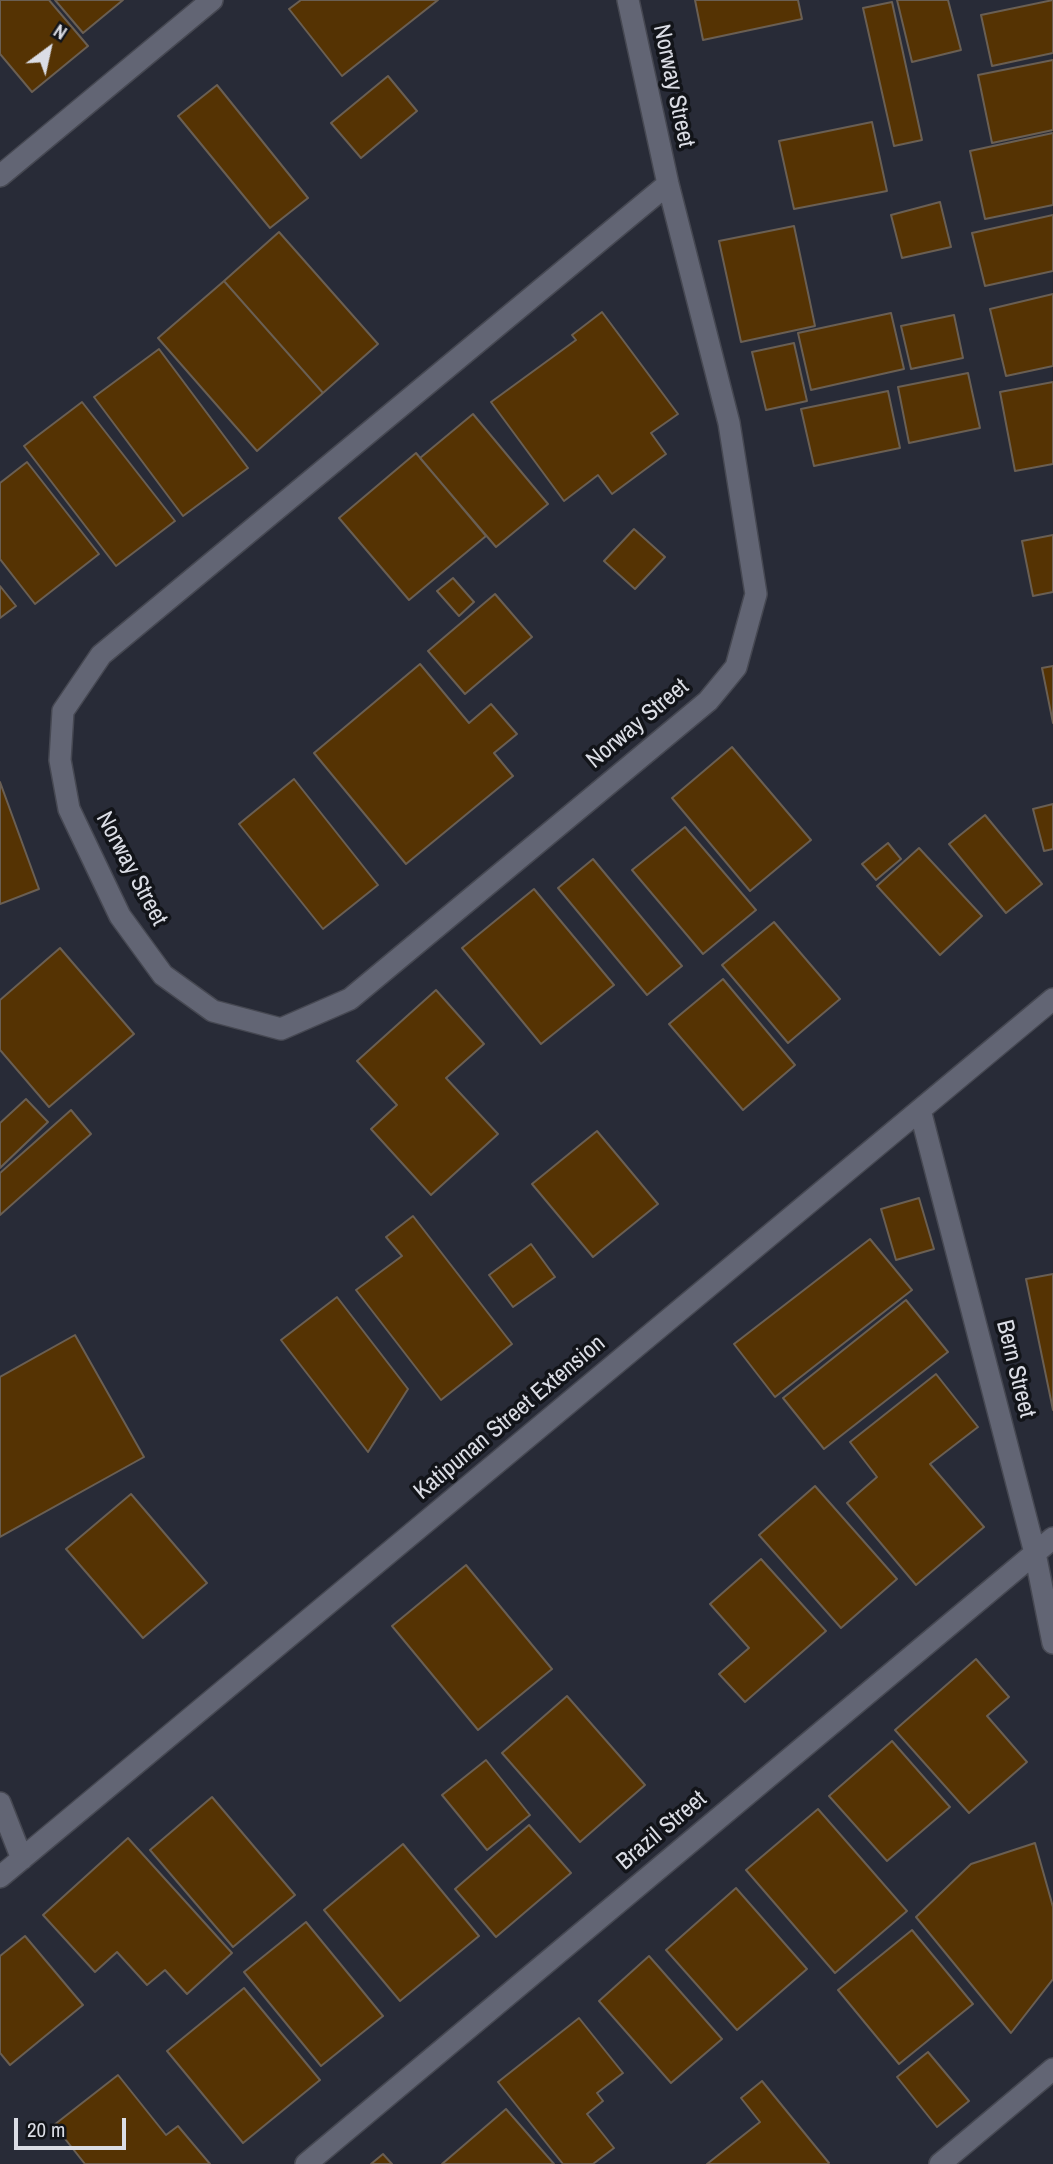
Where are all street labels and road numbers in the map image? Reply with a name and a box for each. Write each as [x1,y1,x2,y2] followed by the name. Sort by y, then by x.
[646,22,700,150] street label: Norway Street
[581,673,695,775] street label: Norway Street
[89,807,173,931] street label: Norway Street
[989,1317,1041,1421] street label: Bern Street
[409,1330,611,1506] street label: Katipunan Street Extension
[611,1785,713,1877] street label: Brazil Street

